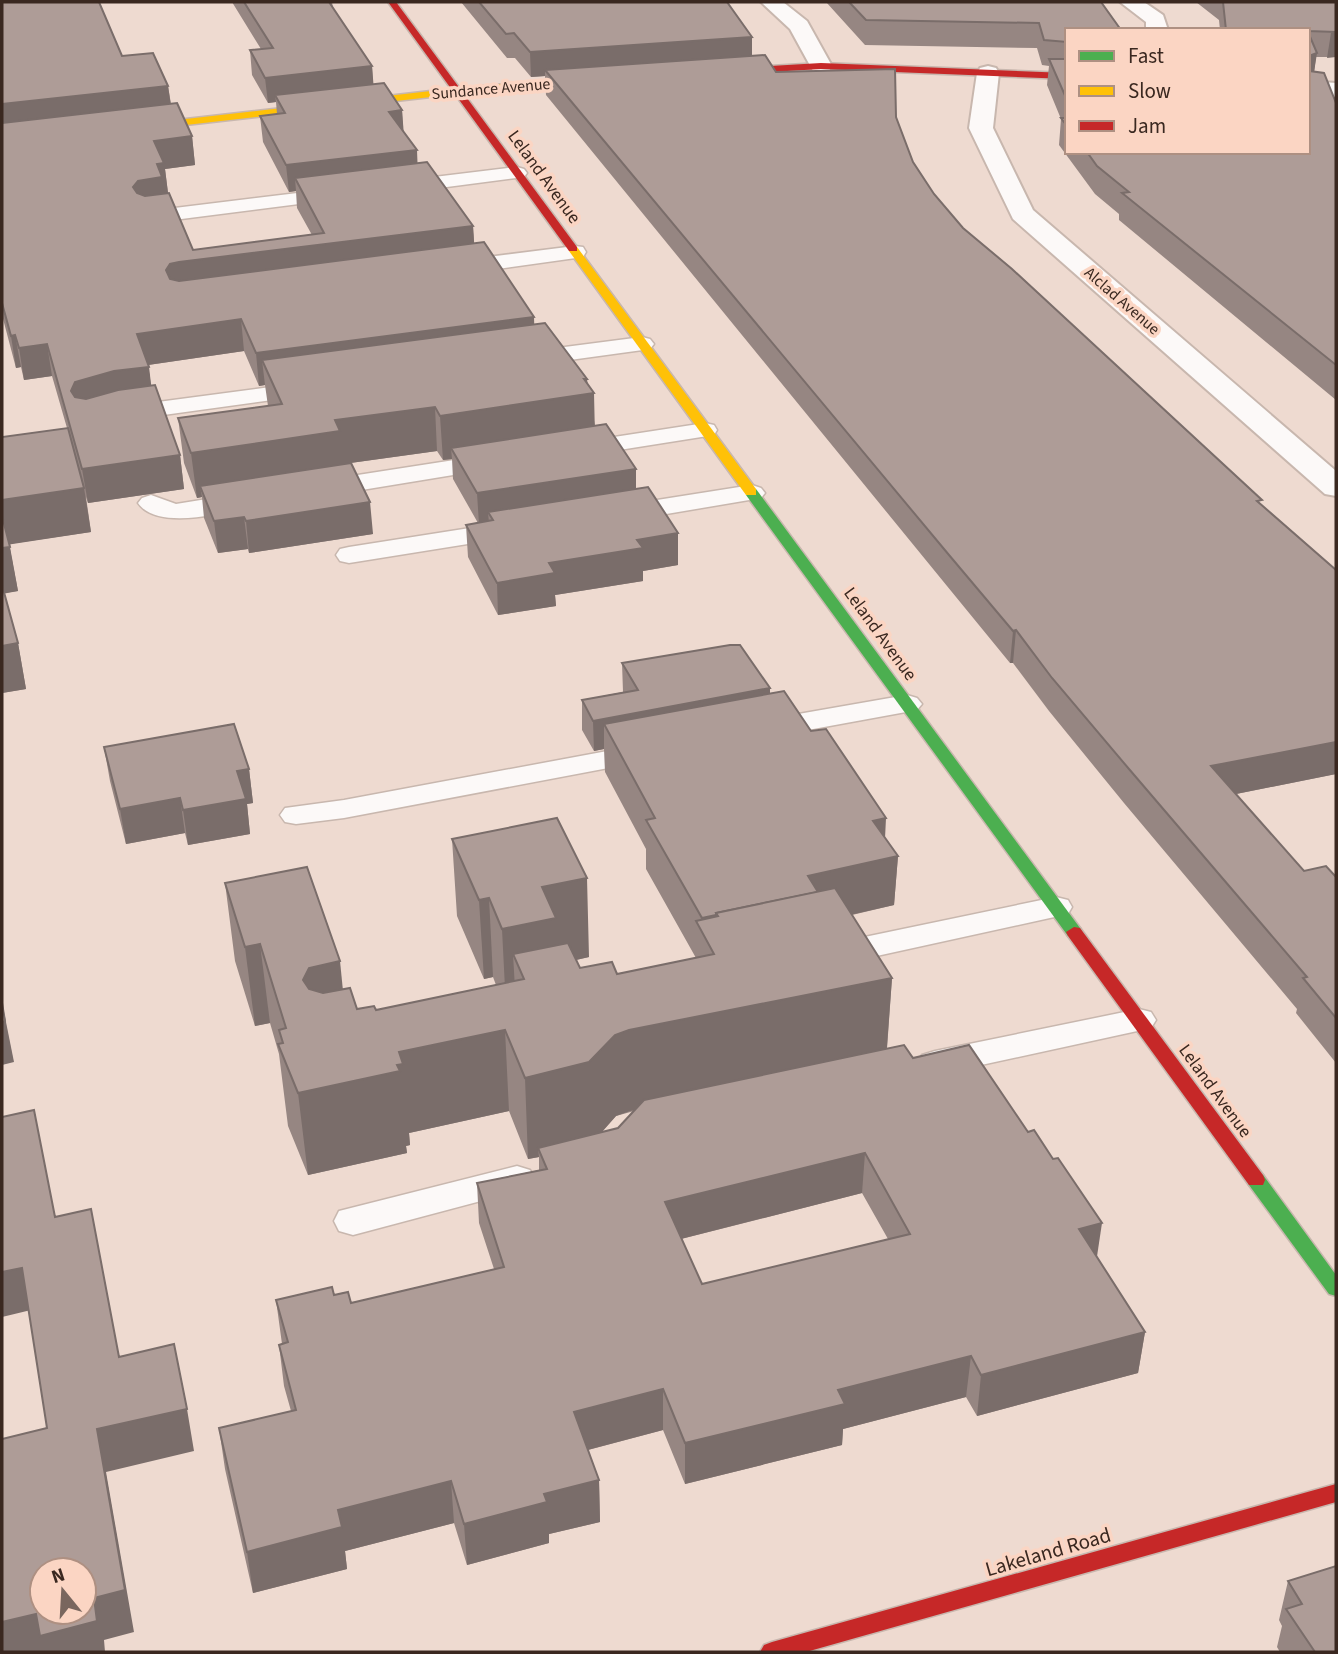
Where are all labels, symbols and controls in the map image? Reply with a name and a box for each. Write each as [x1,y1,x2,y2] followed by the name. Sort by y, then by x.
[1065,28,1310,154] legend
[1128,41,1164,71] text: Fast
[431,73,551,105] street label: Sundance Avenue
[1128,76,1171,106] text: Slow
[1128,111,1166,141] text: Jam
[502,125,586,229] street label: Leland Avenue
[1079,262,1165,340] street label: Alclad Avenue
[838,582,922,686] street label: Leland Avenue
[1173,1039,1257,1143] street label: Leland Avenue
[982,1520,1114,1584] street label: Lakeland Road
[28,1556,98,1626] north arrow
[48,1561,68,1591] text: N

